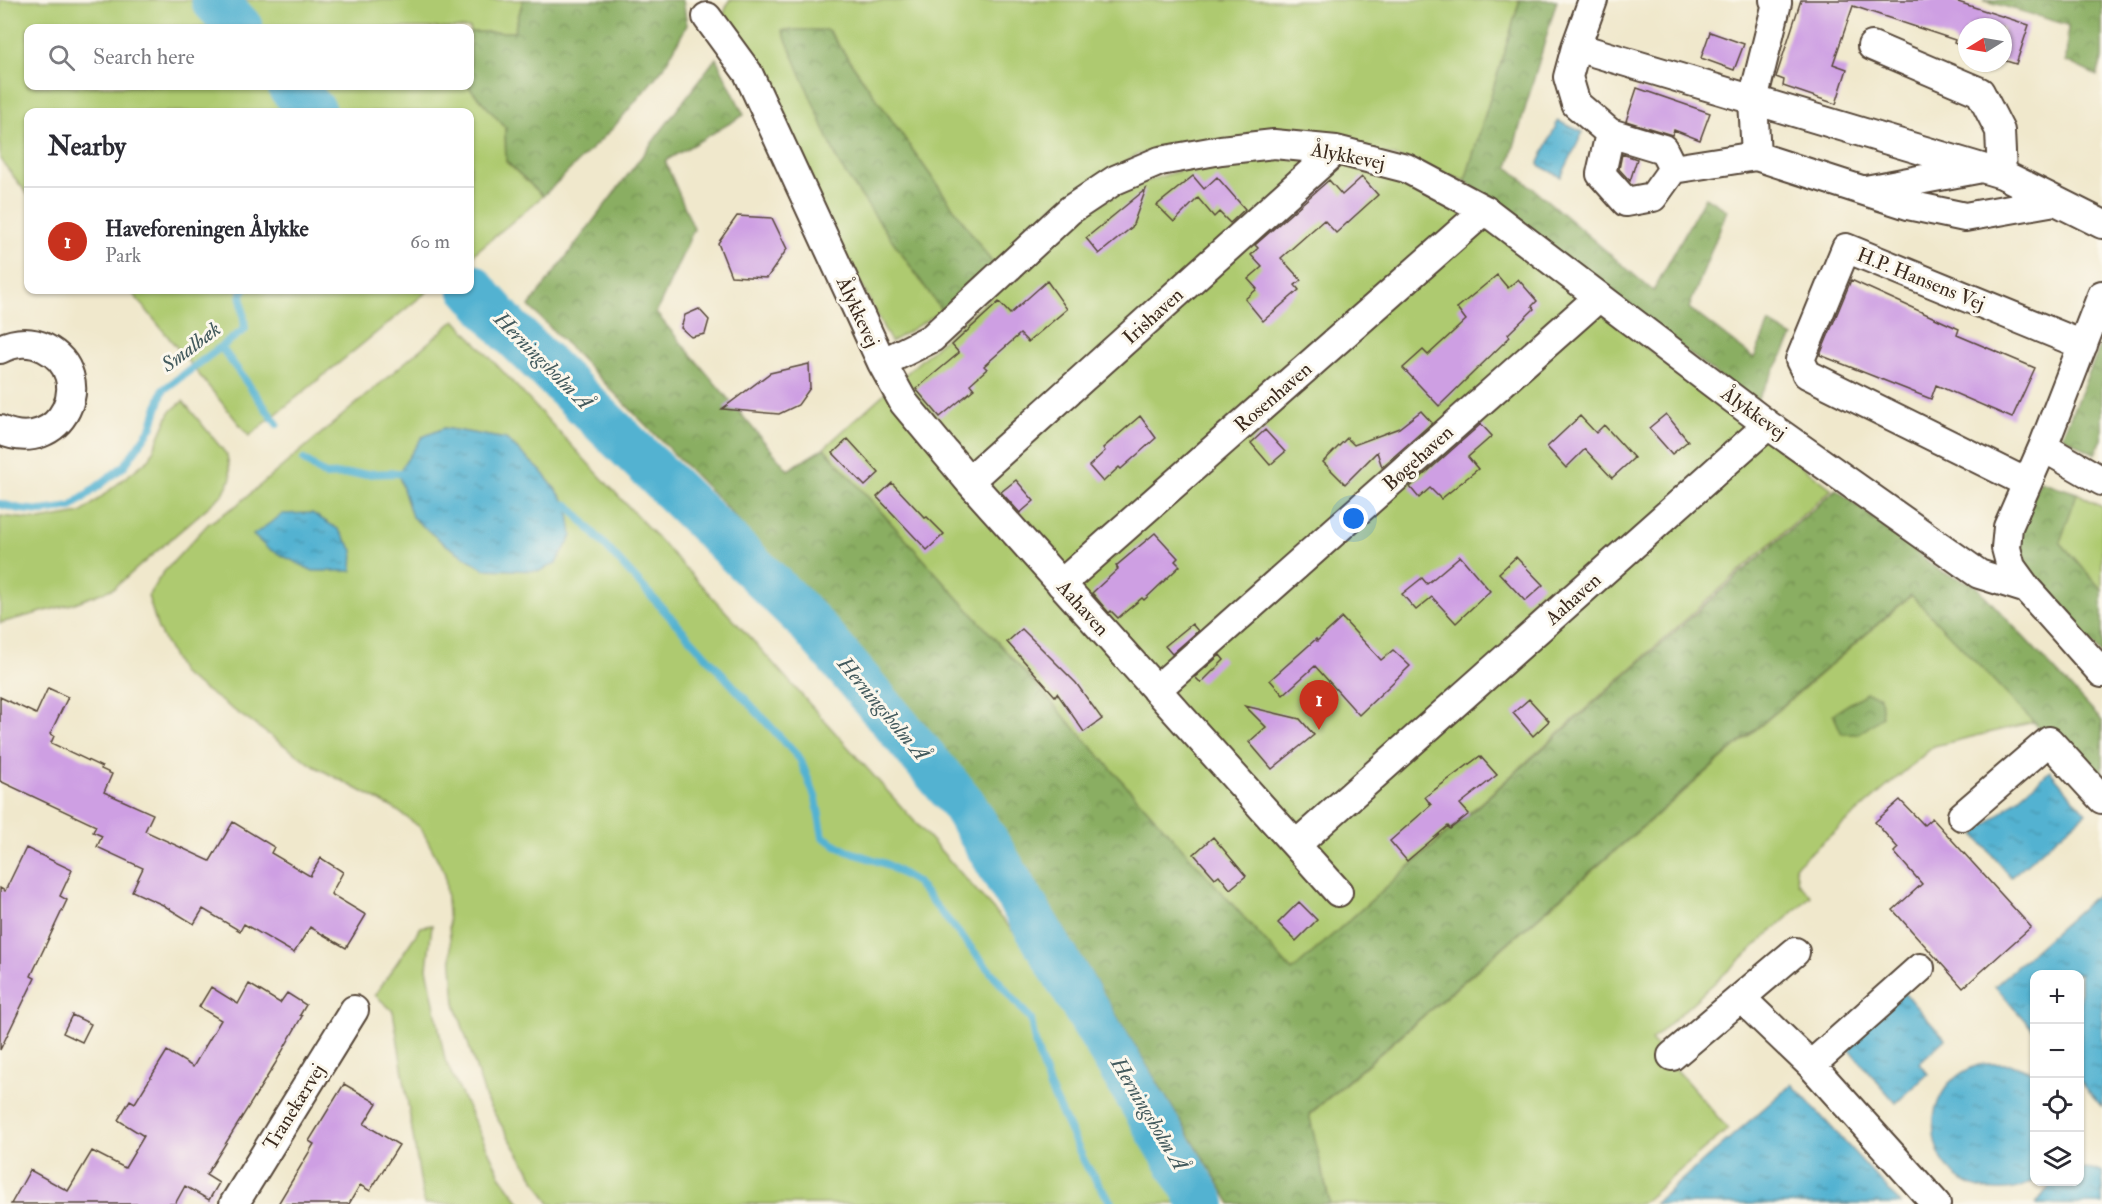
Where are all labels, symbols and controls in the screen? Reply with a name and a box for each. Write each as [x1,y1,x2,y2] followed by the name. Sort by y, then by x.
[1958,18,2012,72] north arrow
[24,24,474,90] search box
[45,41,78,74] icon: search
[93,43,195,71] text: Search here
[48,131,126,163] text: Nearby
[1308,136,1387,175] street label: Ålykkevej
[105,215,309,243] text: Haveforeningen Ålykke
[64,229,71,254] text: 1
[410,229,450,254] text: 60 m
[1853,242,1989,316] street label: H.P. Hansens Vej
[105,243,141,268] text: Park
[830,272,885,351] street label: Ålykkevej
[1117,282,1189,350] street label: Irishaven
[487,305,599,417] water label: Herningsholm Å
[155,316,226,379] water label: Smalbæk
[1229,356,1317,438] street label: Rosenhaven
[1715,380,1792,445] street label: Ålykkevej
[1378,420,1458,496] street label: Bøgehaven
[1339,504,1368,533] your location
[1539,567,1606,631] street label: Aahaven
[1051,574,1115,641] street label: Aahaven
[831,650,936,768] water label: Herningsholm Å
[1300,680,1338,730] pin: 1
[2030,970,2084,1186] map controls
[2030,970,2084,1024] button: +
[2030,1024,2084,1078] button: −
[1104,1051,1194,1177] water label: Herningsholm Å
[258,1059,330,1155] street label: Tranekærvej
[2030,1078,2084,1132] button: locate
[2030,1132,2084,1186] button: layers

